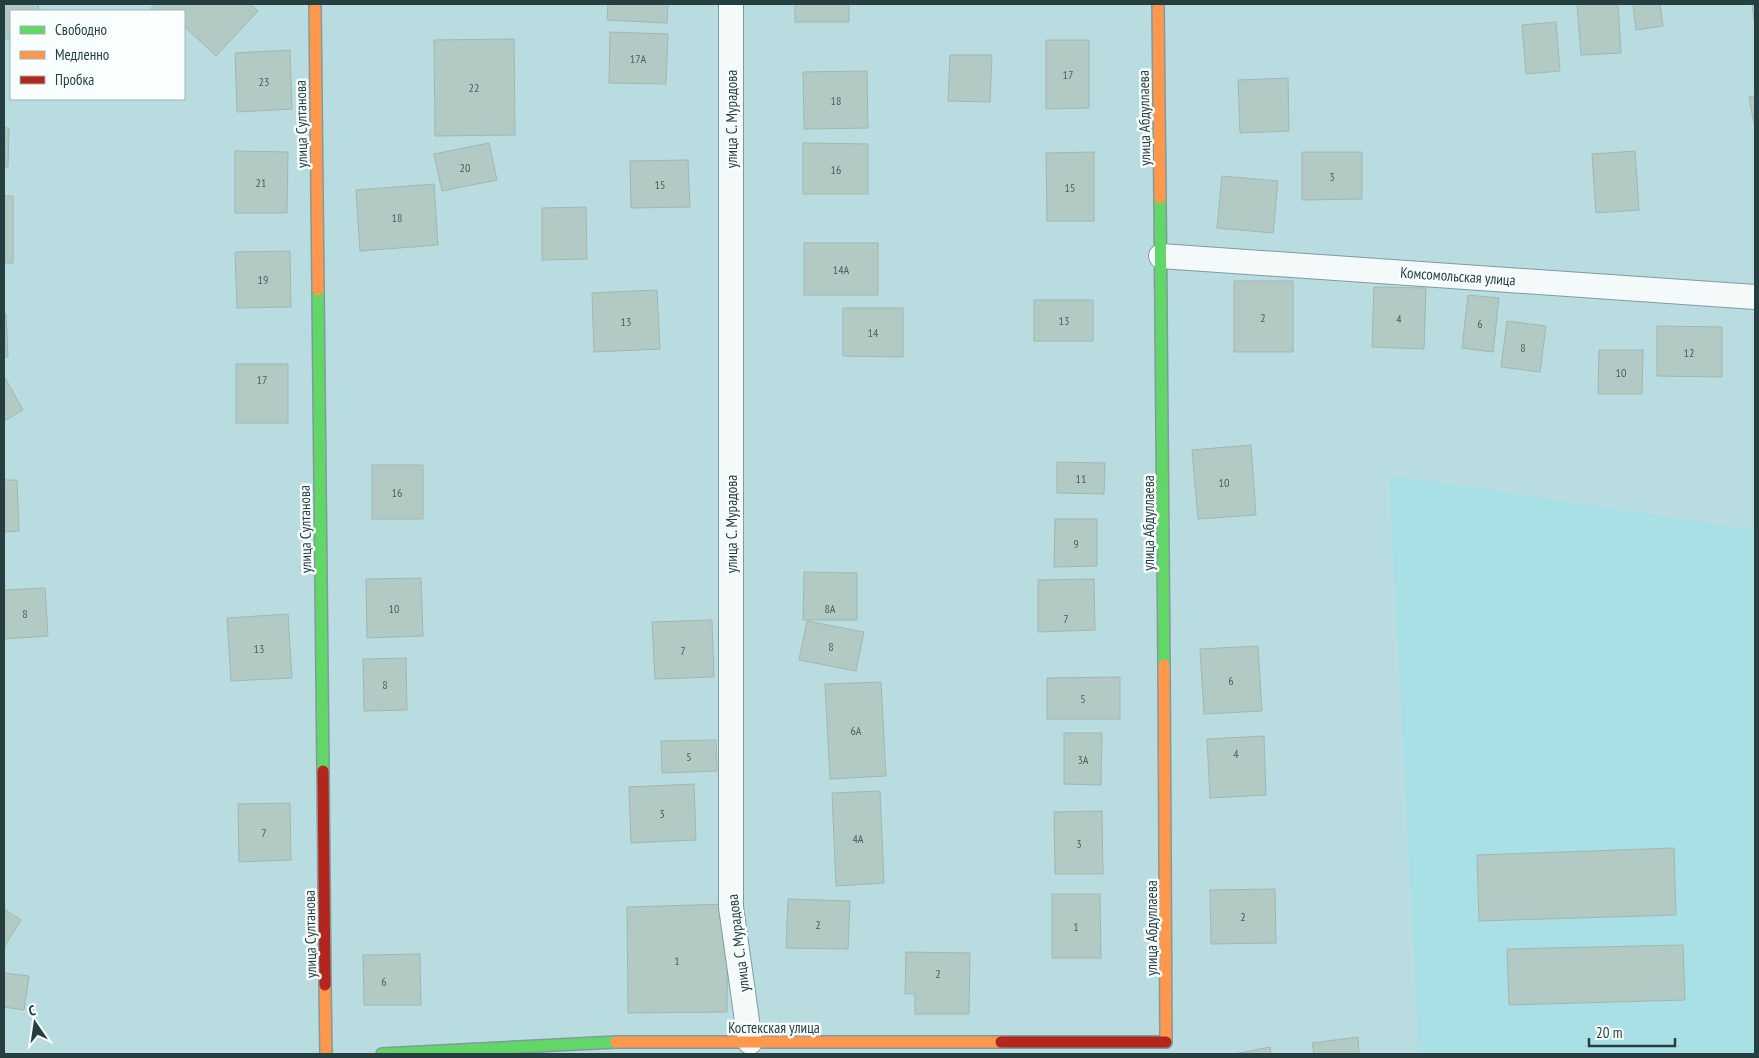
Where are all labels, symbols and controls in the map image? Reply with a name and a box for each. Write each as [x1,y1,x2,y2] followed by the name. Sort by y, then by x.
[10,10,185,100] legend
[55,20,107,39] text: Свободно
[55,45,109,64] text: Медленно
[630,51,647,66] house number: 17А
[1063,67,1073,82] house number: 17
[55,70,94,89] text: Пробка
[722,70,741,168] street label: улица С. Мурадова
[1134,70,1154,166] street label: улица Абдуллаева
[259,74,269,89] house number: 23
[291,80,311,168] street label: улица Султанова
[469,80,479,95] house number: 22
[831,93,841,108] house number: 18
[460,160,470,175] house number: 20
[831,162,841,177] house number: 16
[1329,169,1335,184] house number: 3
[256,175,266,190] house number: 21
[655,177,665,192] house number: 15
[1065,180,1075,195] house number: 15
[392,210,402,225] house number: 18
[833,262,850,277] house number: 14А
[1400,263,1516,289] street label: Комсомольская улица
[258,272,268,287] house number: 19
[1260,310,1266,325] house number: 2
[1396,311,1402,326] house number: 4
[1059,313,1069,328] house number: 13
[621,314,631,329] house number: 13
[1477,316,1483,331] house number: 6
[868,325,879,340] house number: 14
[1520,340,1526,355] house number: 8
[1684,345,1694,360] house number: 12
[1616,365,1626,380] house number: 10
[257,372,267,387] house number: 17
[1076,471,1086,486] house number: 11
[722,475,741,573] street label: улица С. Мурадова
[1139,475,1158,571] street label: улица Абдуллаева
[1219,475,1229,490] house number: 10
[295,485,315,573] street label: улица Султанова
[392,485,402,500] house number: 16
[1073,536,1079,551] house number: 9
[389,601,399,616] house number: 10
[824,601,836,616] house number: 8А
[22,606,28,621] house number: 8
[1063,611,1069,626] house number: 7
[828,639,834,654] house number: 8
[254,641,264,656] house number: 13
[680,643,686,658] house number: 7
[1228,673,1234,688] house number: 6
[382,677,388,692] house number: 8
[1080,691,1086,706] house number: 5
[850,723,862,738] house number: 6А
[1233,746,1239,761] house number: 4
[686,749,692,764] house number: 5
[1077,752,1089,767] house number: 3А
[659,806,665,821] house number: 3
[261,825,267,840] house number: 7
[852,831,864,846] house number: 4А
[1076,836,1082,851] house number: 3
[1142,880,1161,976] street label: улица Абдуллаева
[300,890,320,978] street label: улица Султанова
[723,893,753,993] street label: улица С. Мурадова
[1240,909,1246,924] house number: 2
[815,917,821,932] house number: 2
[1073,919,1079,934] house number: 1
[674,953,680,968] house number: 1
[935,966,941,981] house number: 2
[381,974,387,989] house number: 6
[10,998,60,1048] north arrow
[27,1001,38,1020] text: С
[1589,1016,1675,1048] scale bar
[728,1018,820,1037] street label: Костекская улица
[1596,1023,1622,1042] text: 20 m

